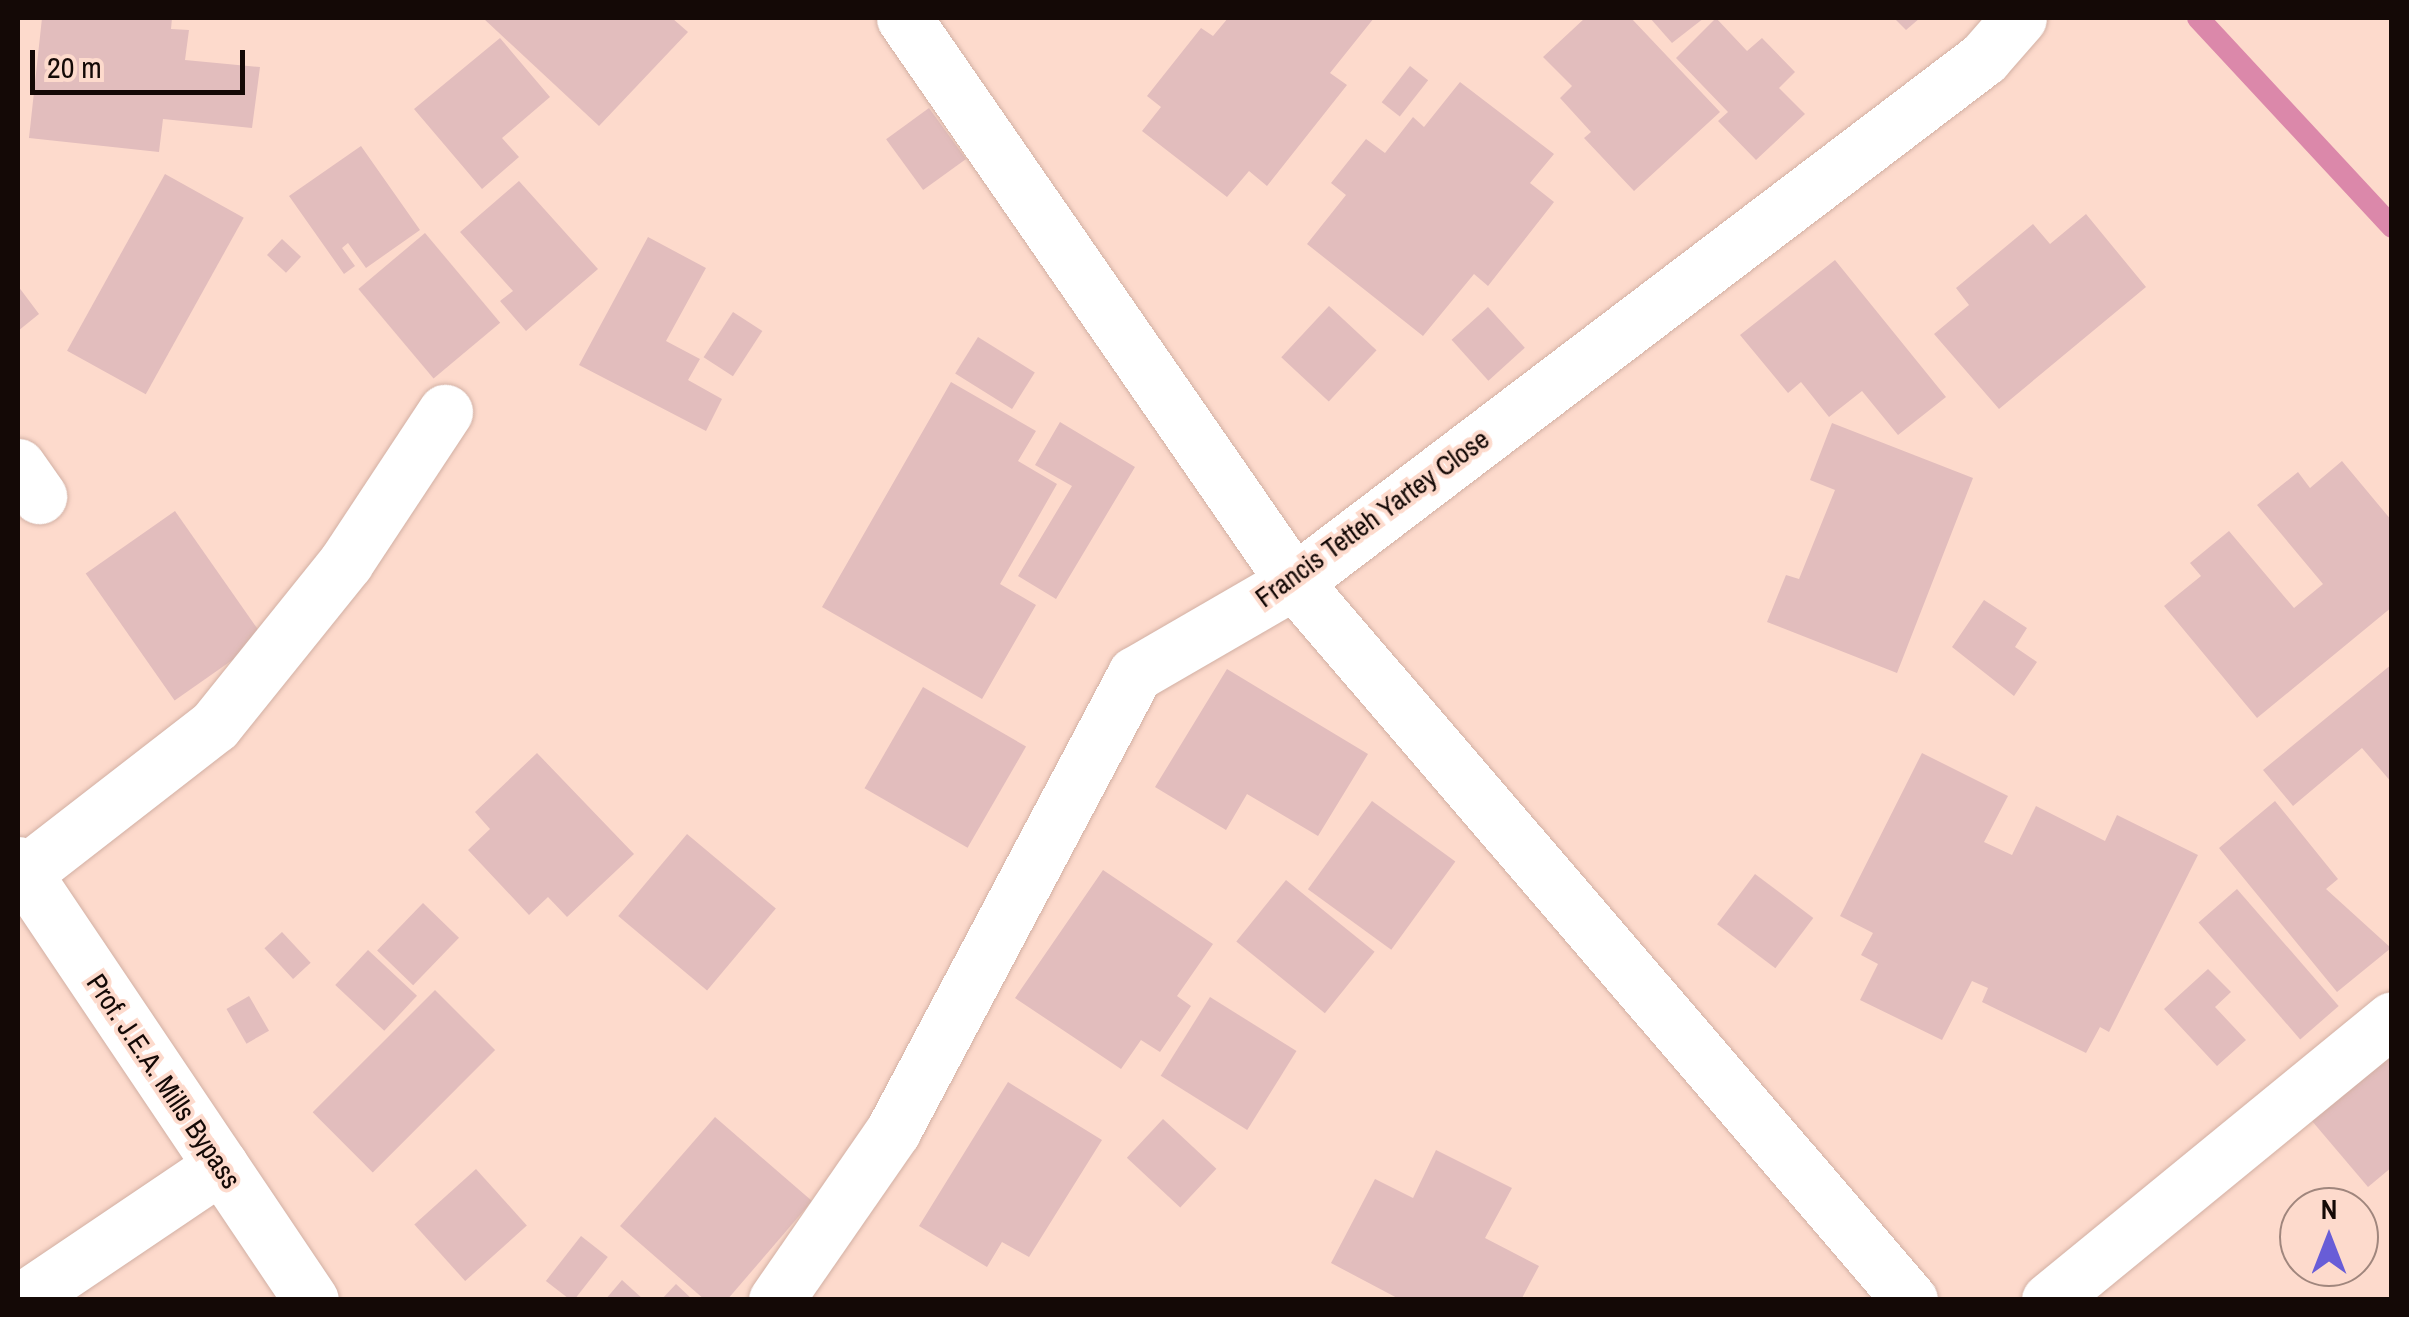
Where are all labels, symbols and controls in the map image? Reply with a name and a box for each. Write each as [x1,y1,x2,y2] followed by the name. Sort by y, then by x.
[35,30,250,92] scale bar
[47,47,102,87] text: 20 m
[1248,422,1496,614] street label: Francis Tetteh Yartey Close
[80,967,248,1195] street label: Prof. J.E.A. Mills Bypass
[2279,1187,2379,1287] north arrow
[2321,1190,2337,1228] text: N

